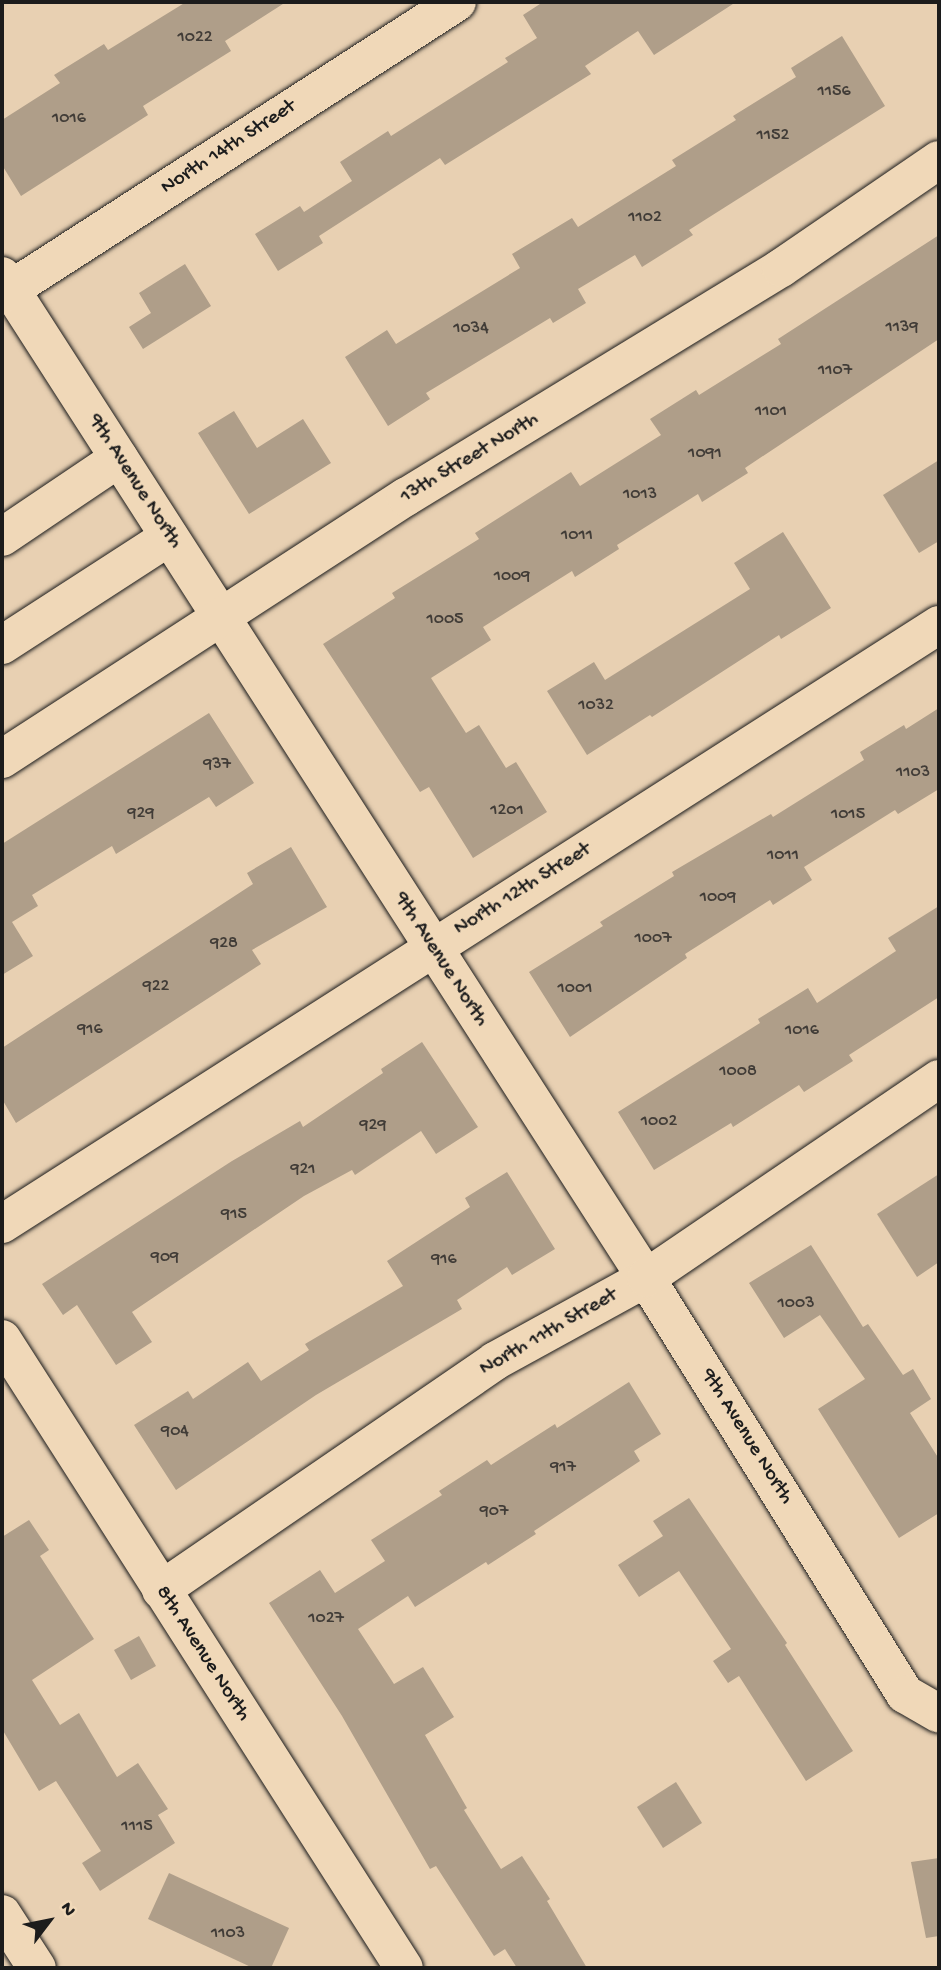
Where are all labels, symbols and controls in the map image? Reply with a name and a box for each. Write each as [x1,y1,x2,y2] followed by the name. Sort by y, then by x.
[177,27,213,49] house number: 1022
[817,81,851,103] house number: 1156
[157,95,301,201] street label: North 14th Street
[52,108,86,130] house number: 1016
[757,125,789,147] house number: 1152
[628,207,662,229] house number: 1102
[886,317,918,339] house number: 1139
[453,318,489,340] house number: 1034
[818,360,852,382] house number: 1107
[755,401,787,423] house number: 1101
[396,408,544,510] street label: 13th Street North
[81,410,187,554] street label: 9th Avenue North
[688,443,722,465] house number: 1091
[623,484,657,506] house number: 1013
[561,525,593,547] house number: 1011
[494,566,530,588] house number: 1009
[426,609,464,631] house number: 1005
[578,695,614,717] house number: 1032
[203,754,231,776] house number: 937
[896,762,930,784] house number: 1103
[490,800,524,822] house number: 1201
[128,803,154,825] house number: 929
[831,804,865,826] house number: 1015
[450,838,596,942] street label: North 12th Street
[767,845,799,867] house number: 1011
[700,887,736,909] house number: 1009
[387,888,493,1032] street label: 9th Avenue North
[634,928,672,950] house number: 1007
[210,933,238,955] house number: 928
[143,976,169,998] house number: 922
[558,978,592,1000] house number: 1001
[77,1019,103,1041] house number: 916
[785,1020,819,1042] house number: 1016
[719,1061,757,1083] house number: 1008
[641,1111,677,1133] house number: 1002
[360,1115,386,1137] house number: 929
[290,1159,316,1181] house number: 921
[221,1204,247,1226] house number: 915
[151,1247,179,1269] house number: 909
[431,1249,457,1271] house number: 916
[476,1283,622,1383] street label: North 11th Street
[777,1293,815,1315] house number: 1003
[694,1364,798,1510] street label: 9th Avenue North
[161,1421,189,1443] house number: 904
[550,1457,576,1479] house number: 917
[480,1501,508,1523] house number: 907
[149,1582,255,1726] street label: 8th Avenue North
[308,1608,344,1630] house number: 1027
[121,1816,153,1838] house number: 1115
[14,1886,84,1956] north arrow
[54,1898,80,1921] text: N
[211,1923,245,1945] house number: 1103

